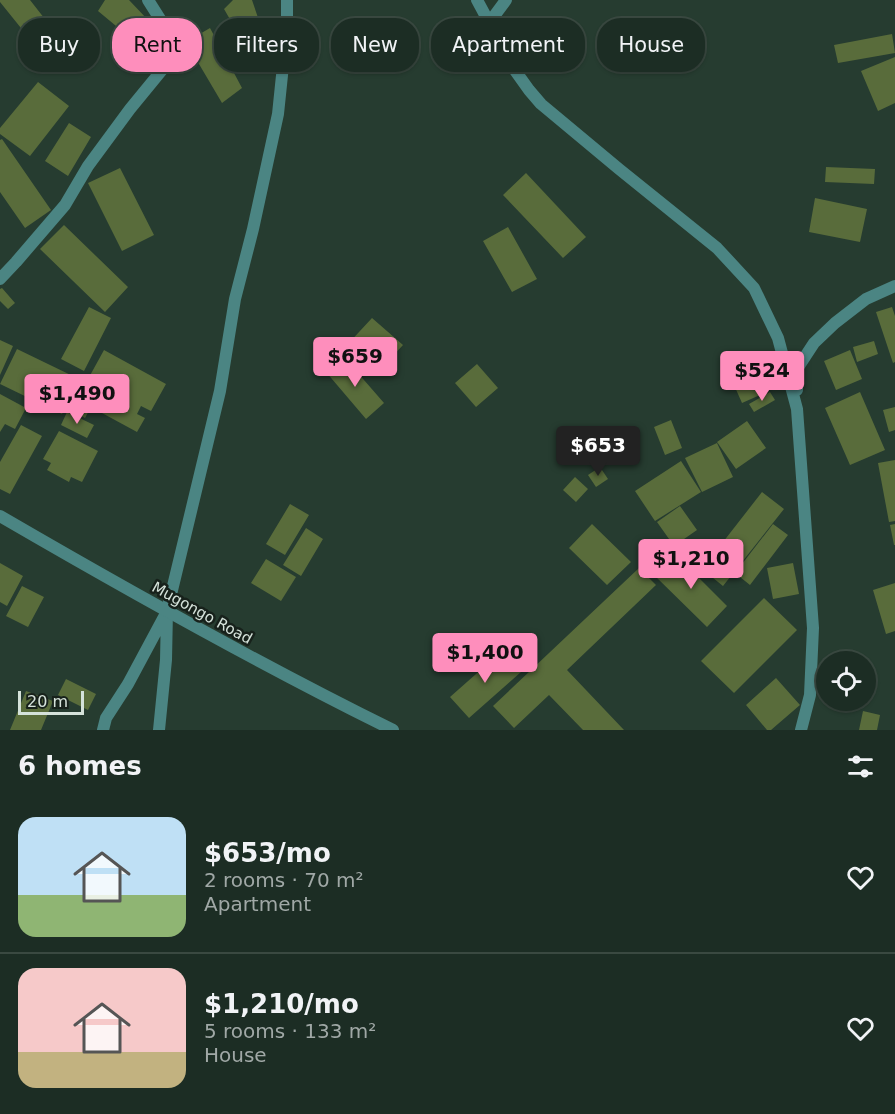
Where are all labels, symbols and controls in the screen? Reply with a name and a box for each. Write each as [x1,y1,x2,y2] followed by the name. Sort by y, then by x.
[18,18,100,72] chip: Buy
[112,18,202,72] chip: Rent
[214,18,319,72] chip: Filters
[331,18,419,72] chip: New
[431,18,585,72] chip: Apartment
[597,18,705,72] chip: House
[319,337,391,388] pin: $659
[327,344,383,368] text: $659
[726,351,798,402] pin: $524
[734,358,790,382] text: $524
[28,374,126,425] pin: $1,490
[38,381,116,405] text: $1,490
[562,426,634,477] pin: $653
[570,433,626,457] text: $653
[642,539,740,590] pin: $1,210
[652,546,730,570] text: $1,210
[149,578,255,648] street label: Mugongo Road
[436,633,534,684] pin: $1,400
[446,640,524,664] text: $1,400
[816,651,876,711] map controls
[816,651,876,711] button: locate
[18,688,84,716] scale bar
[27,692,68,711] text: 20 m
[844,750,877,783] icon: filters
[18,751,142,781] text: 6 homes
[204,838,331,868] text: $653/mo
[66,841,138,913] icon: home
[844,861,877,894] icon: heart
[204,868,364,892] text: 2 rooms · 70 m²
[204,892,311,916] text: Apartment
[204,989,359,1019] text: $1,210/mo
[66,992,138,1064] icon: home
[844,1012,877,1045] icon: heart
[204,1019,376,1043] text: 5 rooms · 133 m²
[204,1043,267,1067] text: House

